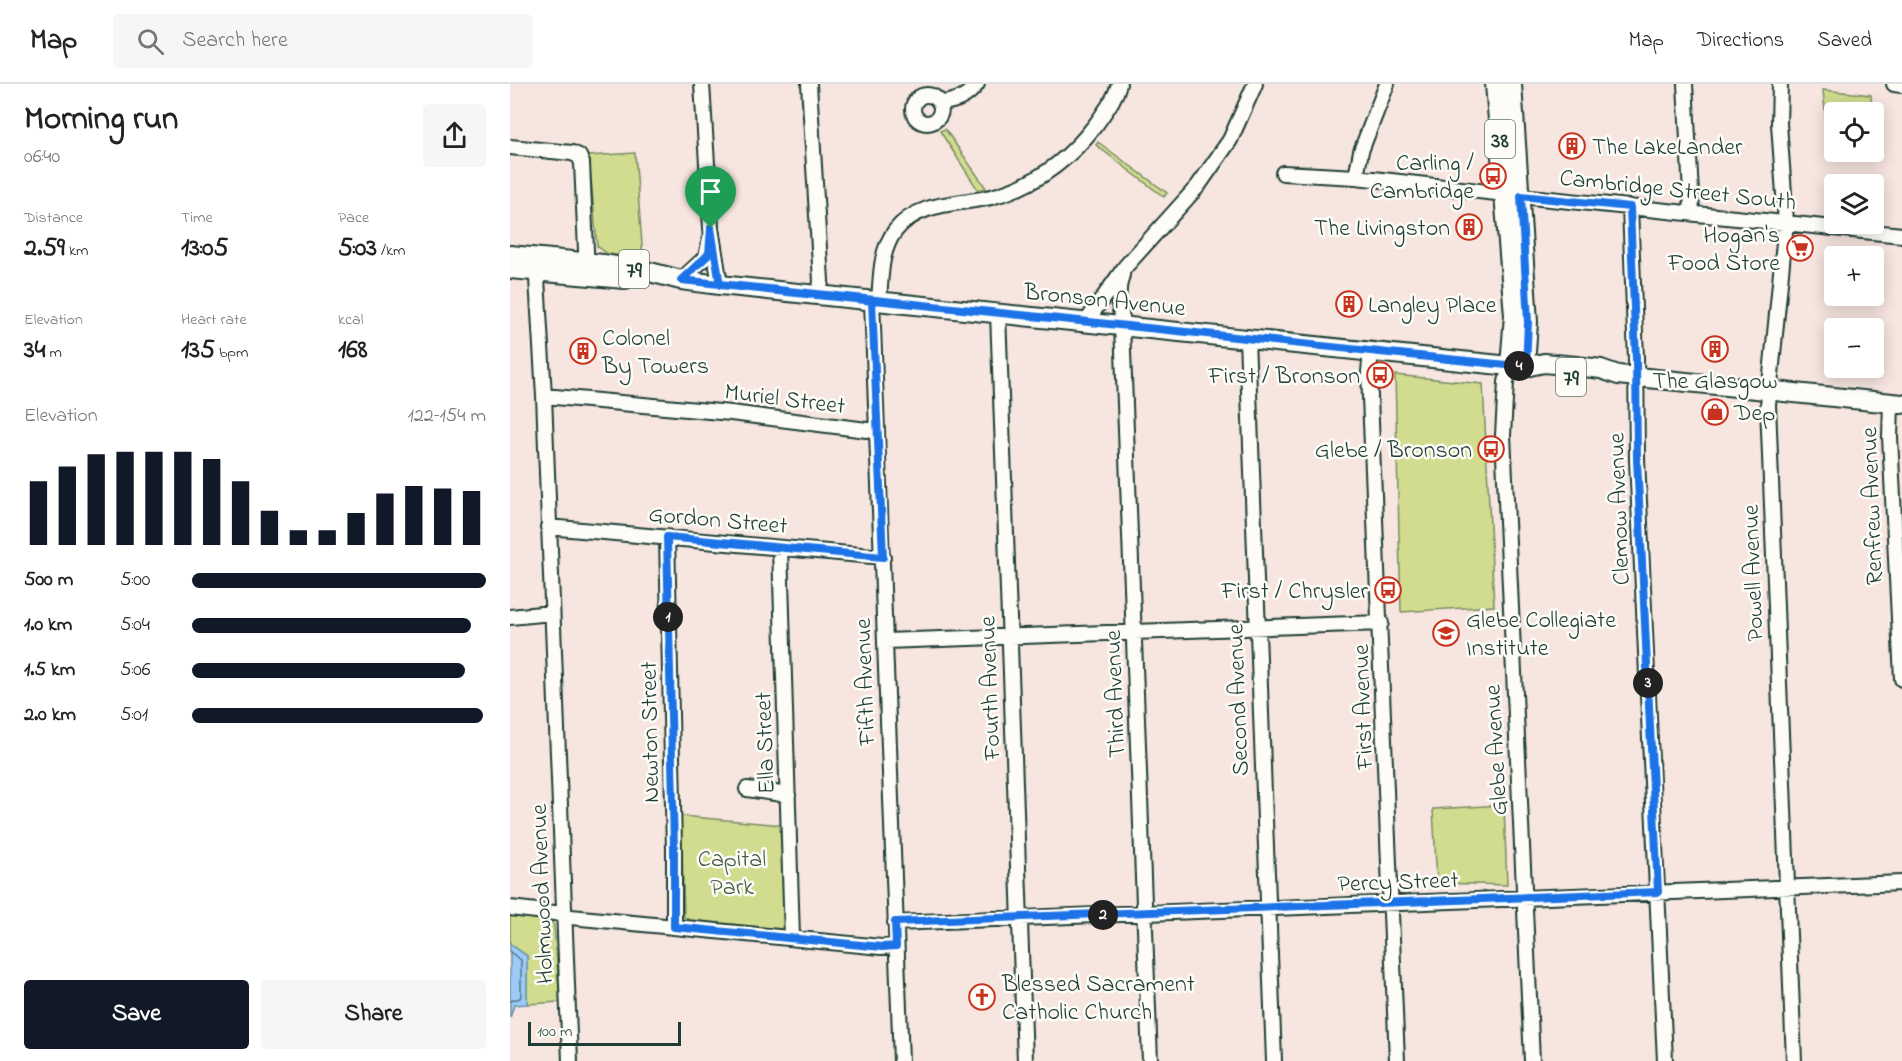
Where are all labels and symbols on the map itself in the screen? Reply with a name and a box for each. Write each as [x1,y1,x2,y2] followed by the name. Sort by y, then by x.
[1485,120,1515,158] road number: 38
[1557,131,1587,161] building icon: The LakeLander
[1592,131,1743,166] place label: The LakeLander
[1370,147,1475,210] place label: Carling / Cambridge
[1478,161,1508,191] bus stop icon: Carling / Cambridge
[1558,162,1798,221] street label: Cambridge Street South
[685,166,736,228] pin
[1314,212,1450,247] place label: The Livingston
[1454,212,1484,242] building icon: The Livingston
[1667,219,1780,282] place label: Hogan's Food Store
[1785,233,1815,263] supermarket icon: Hogan's Food Store
[619,250,649,288] road number: 79
[1021,276,1187,327] street label: Bronson Avenue
[1334,289,1364,319] building icon: Langley Place
[1368,289,1497,325] place label: Langley Place
[601,322,709,386] place label: Colonel By Towers
[1700,334,1730,364] building icon: The Glasgow
[568,336,598,366] building icon: Colonel By Towers
[1504,351,1534,381] pin: 4
[1556,358,1586,396] road number: 79
[1208,360,1360,395] place label: First / Bronson
[1365,360,1395,390] bus stop icon: First / Bronson
[1652,365,1778,400] place label: The Glasgow
[722,376,847,425] street label: Muriel Street
[1700,397,1730,427] shop icon: Dep
[1733,397,1775,432] place label: Dep
[1853,426,1894,585] street label: Renfrew Avenue
[1600,432,1641,586] street label: Clemow Avenue
[1315,434,1472,469] place label: Glebe / Bronson
[1476,434,1506,464] bus stop icon: Glebe / Bronson
[647,498,789,545] street label: Gordon Street
[1735,503,1774,642] street label: Powell Avenue
[1220,575,1369,611] place label: First / Chrysler
[1373,575,1403,605] bus stop icon: First / Chrysler
[653,602,683,632] pin: 1
[1466,604,1616,667] place label: Glebe Collegiate Institute
[971,615,1012,762] street label: Fourth Avenue
[847,617,886,747] street label: Fifth Avenue
[1431,618,1461,648] school or university icon: Glebe Collegiate Institute
[1219,623,1260,777] street label: Second Avenue
[1097,629,1136,759] street label: Third Avenue
[1345,643,1384,771] street label: First Avenue
[633,661,670,803] street label: Newton Street
[1633,668,1663,698] pin: 3
[1477,683,1518,816] street label: Glebe Avenue
[747,691,786,795] street label: Ella Street
[523,803,564,985] street label: Holmwood Avenue
[698,843,766,906] park label: Capital Park
[1337,864,1459,904] street label: Percy Street
[1088,900,1118,930] pin: 2
[1001,968,1195,1031] place label: Blessed Sacrament Catholic Church
[967,982,997,1012] church icon: Blessed Sacrament Catholic Church
[528,1019,681,1046] scale bar

